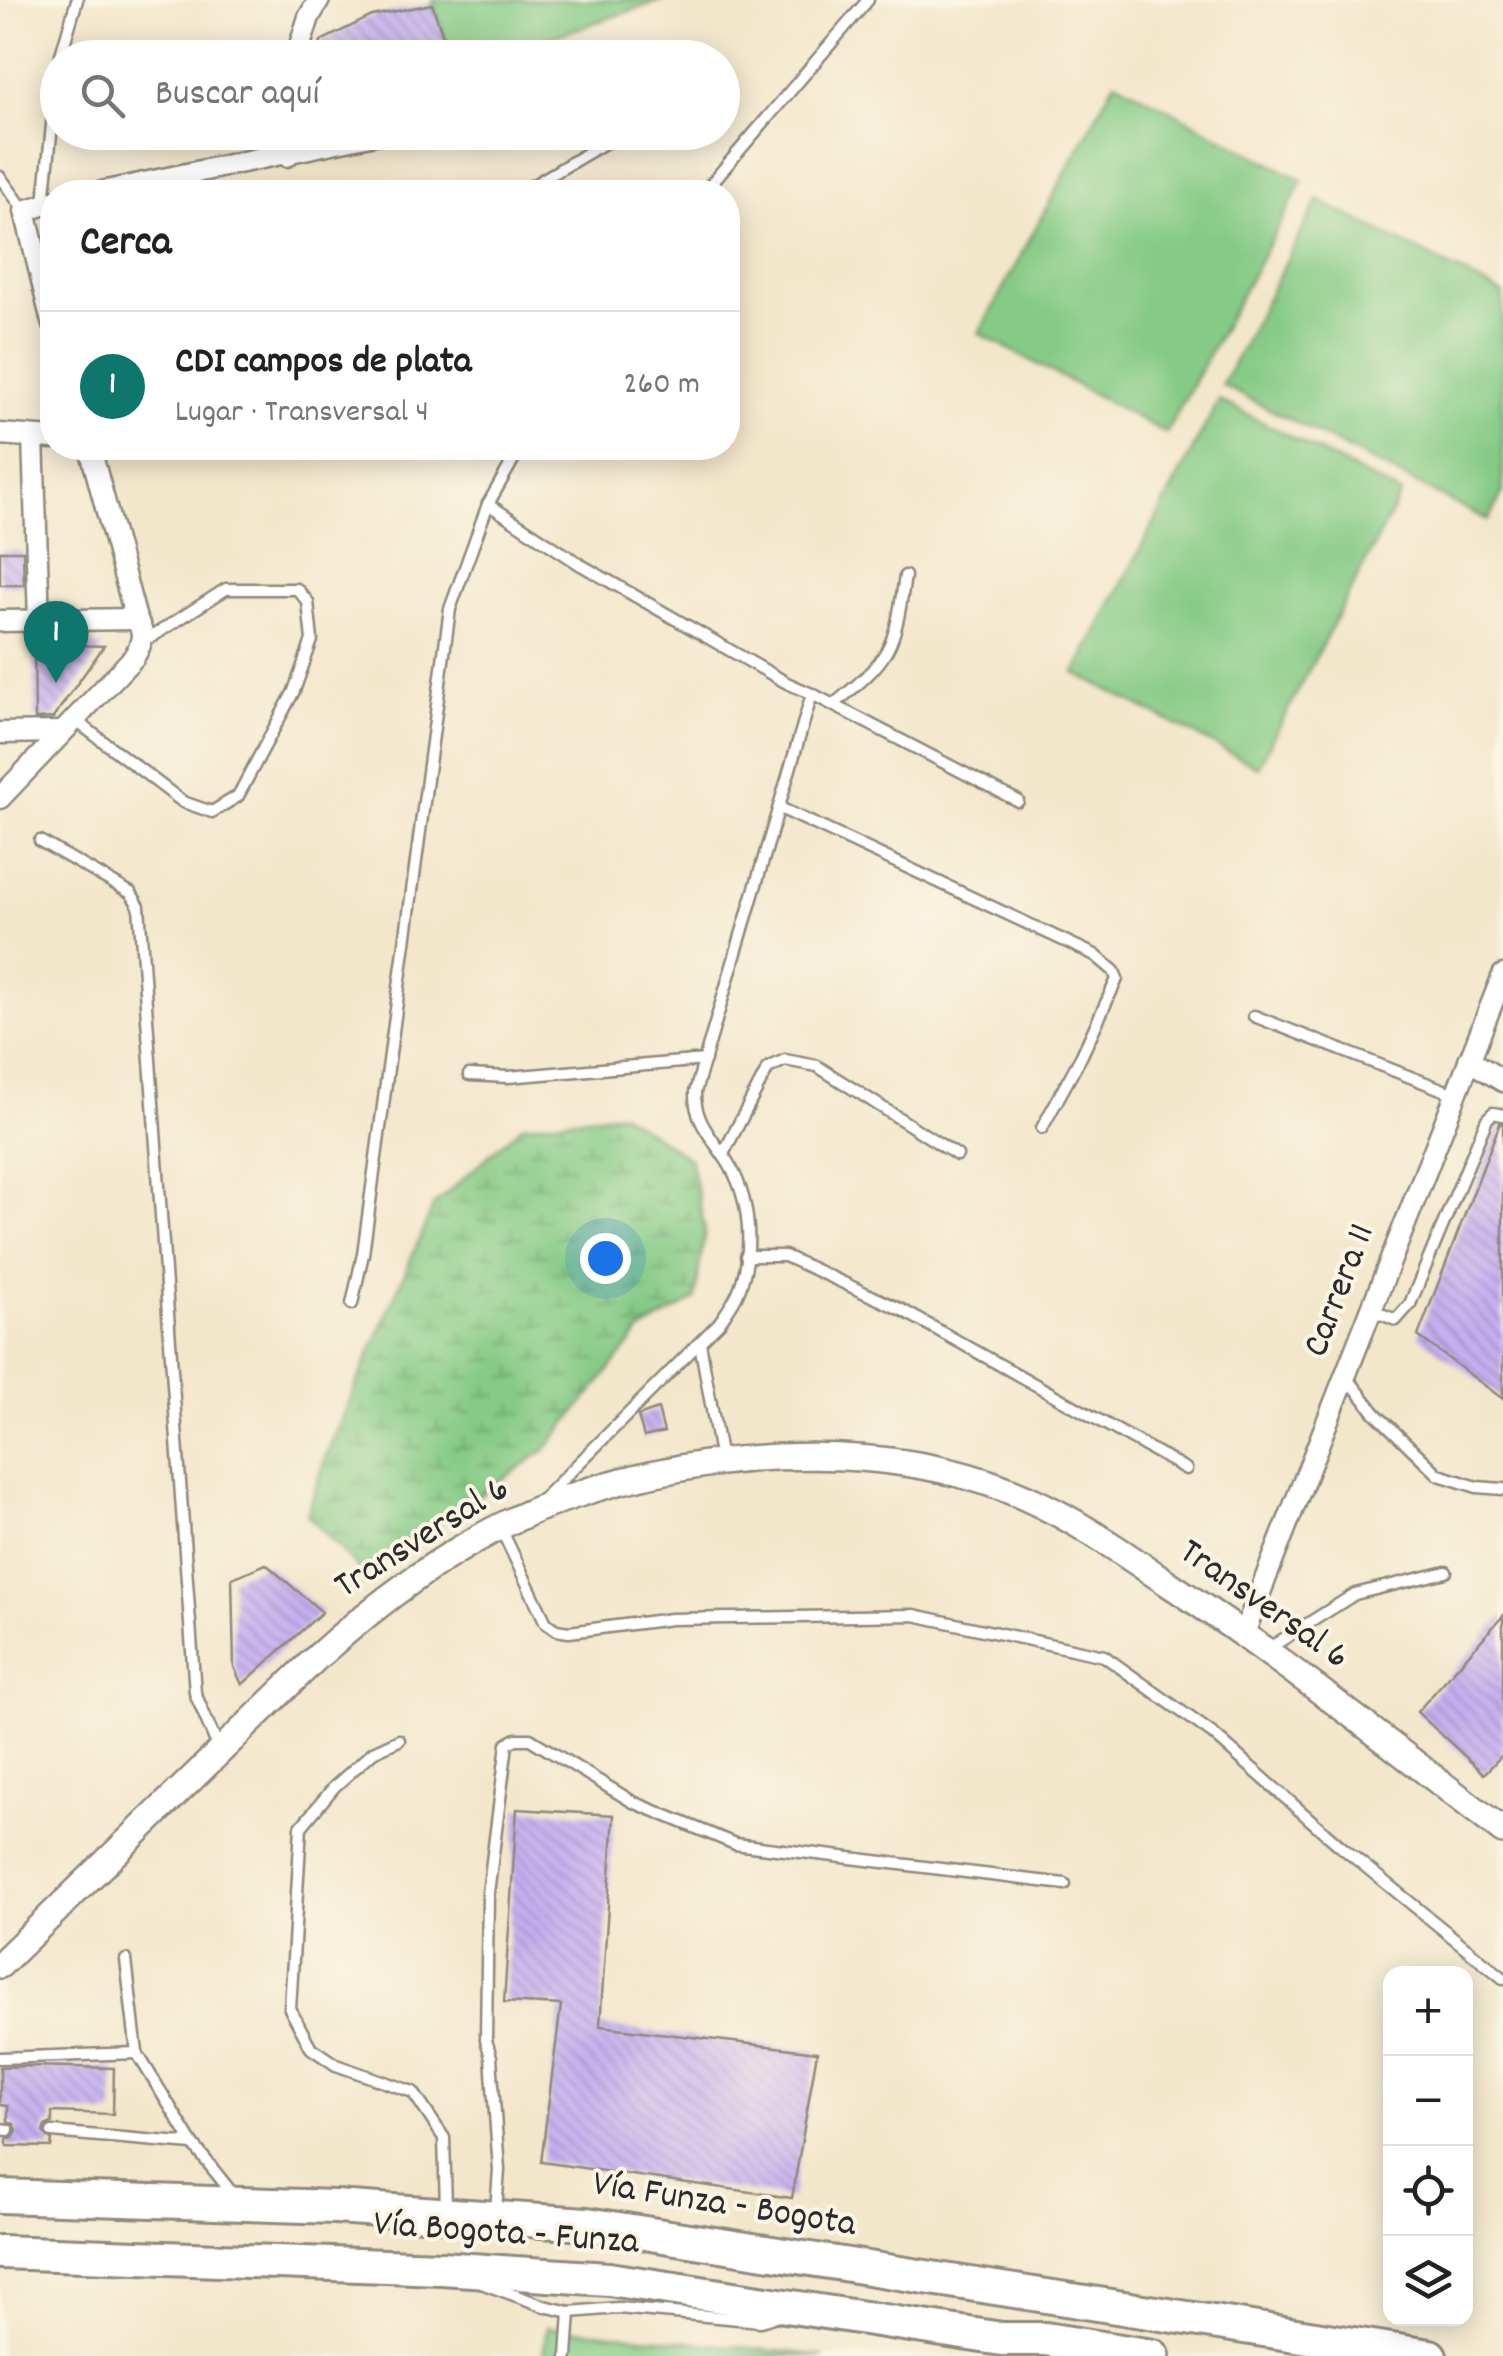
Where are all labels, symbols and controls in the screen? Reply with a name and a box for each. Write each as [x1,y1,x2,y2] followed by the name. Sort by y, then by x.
[40,40,740,150] search box
[75,68,130,123] icon: search
[155,68,319,123] text: Buscar aquí
[80,215,171,275] text: Cerca
[175,336,472,391] text: CDI campos de plata
[109,363,116,409] text: 1
[624,363,700,409] text: 260 m
[175,391,429,437] text: Lugar · Transversal 4
[23,600,88,683] pin: 1
[1290,1216,1392,1366] street label: Carrera 11
[580,1233,631,1284] your location
[325,1463,521,1615] street label: Transversal 6
[1166,1527,1360,1685] street label: Transversal 6
[1383,1966,1473,2326] map controls
[1383,1966,1473,2056] button: +
[1383,2056,1473,2146] button: −
[1383,2146,1473,2236] button: locate
[588,2158,861,2254] street label: Vía Funza - Bogota
[372,2198,642,2272] street label: Vía Bogota - Funza
[1383,2236,1473,2326] button: layers

